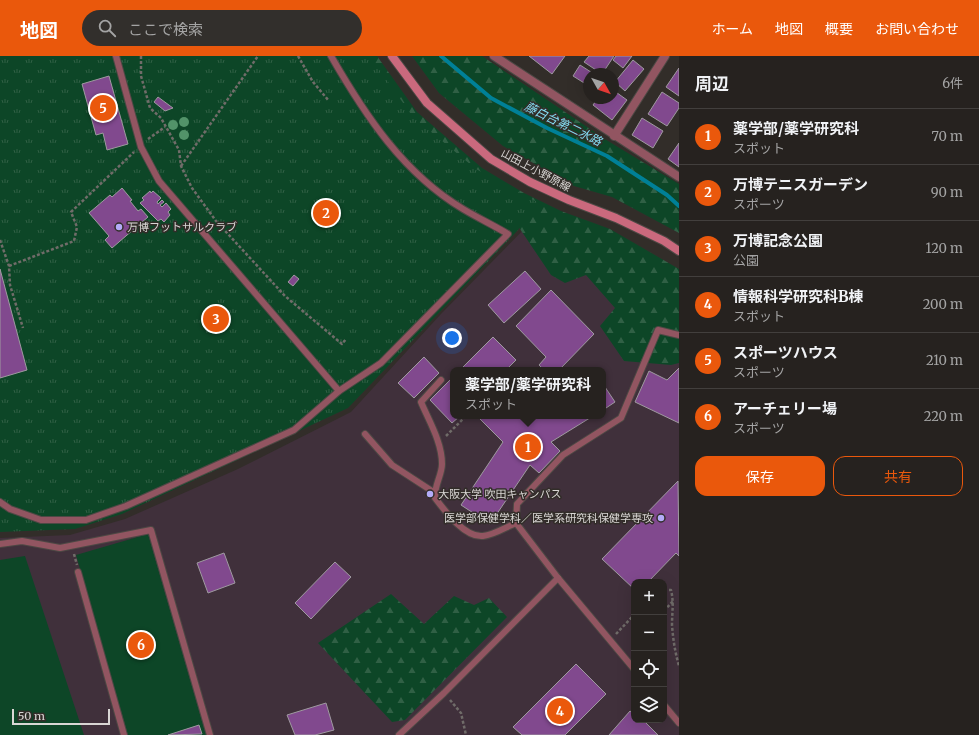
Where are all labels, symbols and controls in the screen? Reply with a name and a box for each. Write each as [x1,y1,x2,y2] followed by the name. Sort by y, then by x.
[82,10,362,46] search box
[96,17,118,39] icon: search
[20,18,58,42] text: 地図
[128,20,203,39] text: ここで検索
[711,20,753,38] text: ホーム
[775,20,803,38] text: 地図
[825,20,853,38] text: 概要
[875,20,959,38] text: お問い合わせ
[583,68,619,104] north arrow
[695,73,729,95] text: 周辺
[942,75,963,92] text: 6件
[90,93,116,123] pin: 5
[522,98,605,149] water label: 藤白台第二水路
[733,119,859,138] text: 薬学部/薬学研究科
[705,128,711,145] text: 1
[932,128,963,145] text: 70 m
[733,140,785,157] text: スポット
[499,146,573,194] street label: 山田上小野原線
[733,175,868,194] text: 万博テニスガーデン
[704,184,712,201] text: 2
[931,184,963,201] text: 90 m
[733,196,785,213] text: スポーツ
[313,198,339,228] pin: 2
[127,220,237,234] place label: 万博フットサルクラブ
[114,222,124,232] marker: 万博フットサルクラブ
[733,231,823,250] text: 万博記念公園
[704,240,712,257] text: 3
[925,240,963,257] text: 120 m
[733,252,759,269] text: 公園
[733,287,864,306] text: 情報科学研究科B棟
[704,296,712,313] text: 4
[923,296,963,313] text: 200 m
[203,304,229,334] pin: 3
[733,308,785,325] text: スポット
[442,328,462,348] your location
[733,343,838,362] text: スポーツハウス
[704,352,712,369] text: 5
[926,352,963,369] text: 210 m
[733,364,785,381] text: スポーツ
[450,367,606,419] popup
[465,375,591,394] text: 薬学部/薬学研究科
[465,396,517,413] text: スポット
[733,399,837,418] text: アーチェリー場
[704,408,712,425] text: 6
[924,408,963,425] text: 220 m
[733,420,785,437] text: スポーツ
[515,432,541,462] pin: 1
[695,456,825,496] button: 保存
[833,456,963,496] button: 共有
[438,487,562,501] place label: 大阪大学 吹田キャンパス
[425,489,435,499] marker: 大阪大学 吹田キャンパス
[444,511,653,525] place label: 医学部保健学科／医学系研究科保健学専攻
[656,513,666,523] marker: 医学部保健学科／医学系研究科保健学専攻
[631,579,667,723] map controls
[631,579,667,615] button: +
[631,615,667,651] button: −
[128,630,154,660] pin: 6
[631,651,667,687] button: locate
[631,687,667,723] button: layers
[547,696,573,726] pin: 4
[12,707,110,726] scale bar
[18,709,45,723] text: 50 m

